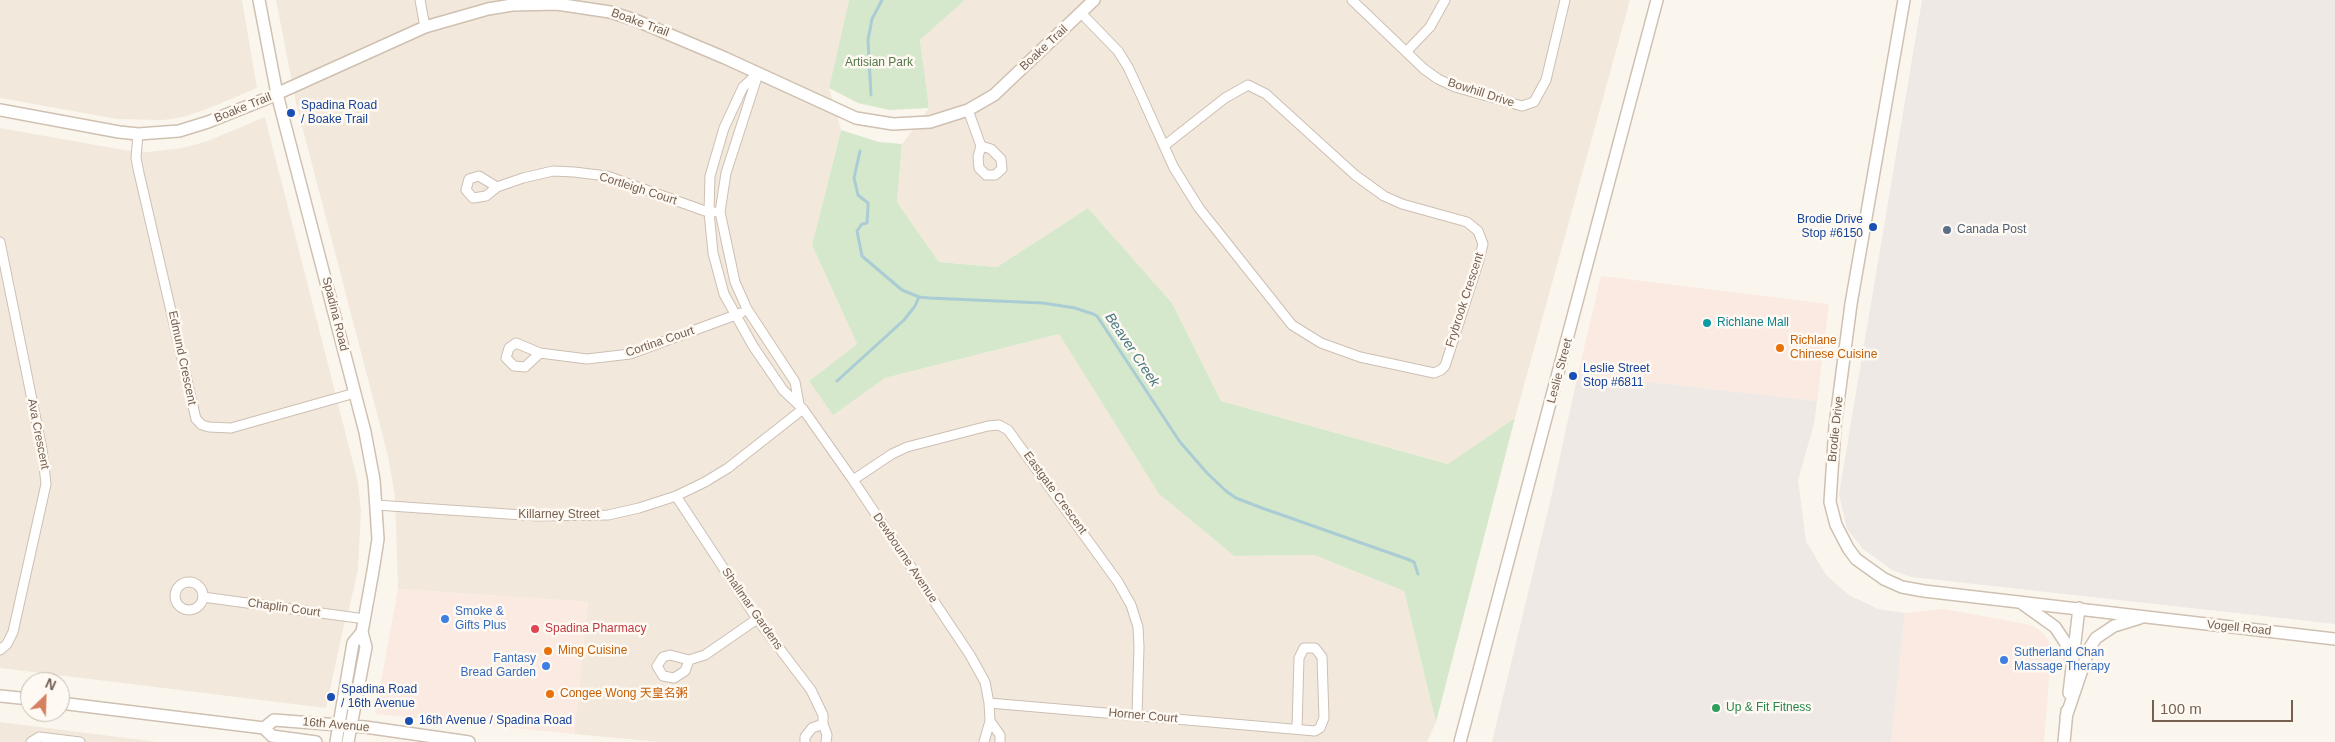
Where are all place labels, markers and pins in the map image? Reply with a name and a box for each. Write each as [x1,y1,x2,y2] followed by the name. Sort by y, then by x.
[301,99,377,127] place label: Spadina Road / Boake Trail
[285,107,297,119] marker: Spadina Road / Boake Trail
[1797,213,1863,241] place label: Brodie Drive Stop #6150
[1867,221,1879,233] marker: Brodie Drive Stop #6150
[1957,223,2026,237] place label: Canada Post
[1941,224,1953,236] marker: Canada Post
[1717,316,1789,330] place label: Richlane Mall
[1701,317,1713,329] marker: Richlane Mall
[1790,334,1877,362] place label: Richlane Chinese Cuisine
[1774,342,1786,354] marker: Richlane Chinese Cuisine
[1583,362,1650,390] place label: Leslie Street Stop #6811
[1567,370,1579,382] marker: Leslie Street Stop #6811
[455,605,506,633] place label: Smoke & Gifts Plus
[439,613,451,625] marker: Smoke & Gifts Plus
[545,622,646,636] place label: Spadina Pharmacy
[529,623,541,635] marker: Spadina Pharmacy
[558,644,627,658] place label: Ming Cuisine
[542,645,554,657] marker: Ming Cuisine
[2014,646,2110,674] place label: Sutherland Chan Massage Therapy
[461,652,536,680] place label: Fantasy Bread Garden
[1998,654,2010,666] marker: Sutherland Chan Massage Therapy
[540,660,552,672] marker: Fantasy Bread Garden
[341,683,417,711] place label: Spadina Road / 16th Avenue
[560,687,688,701] place label: Congee Wong 天皇名粥
[544,688,556,700] marker: Congee Wong 天皇名粥
[325,691,337,703] marker: Spadina Road / 16th Avenue
[1726,701,1811,715] place label: Up & Fit Fitness
[1710,702,1722,714] marker: Up & Fit Fitness
[419,714,572,728] place label: 16th Avenue / Spadina Road
[403,715,415,727] marker: 16th Avenue / Spadina Road

